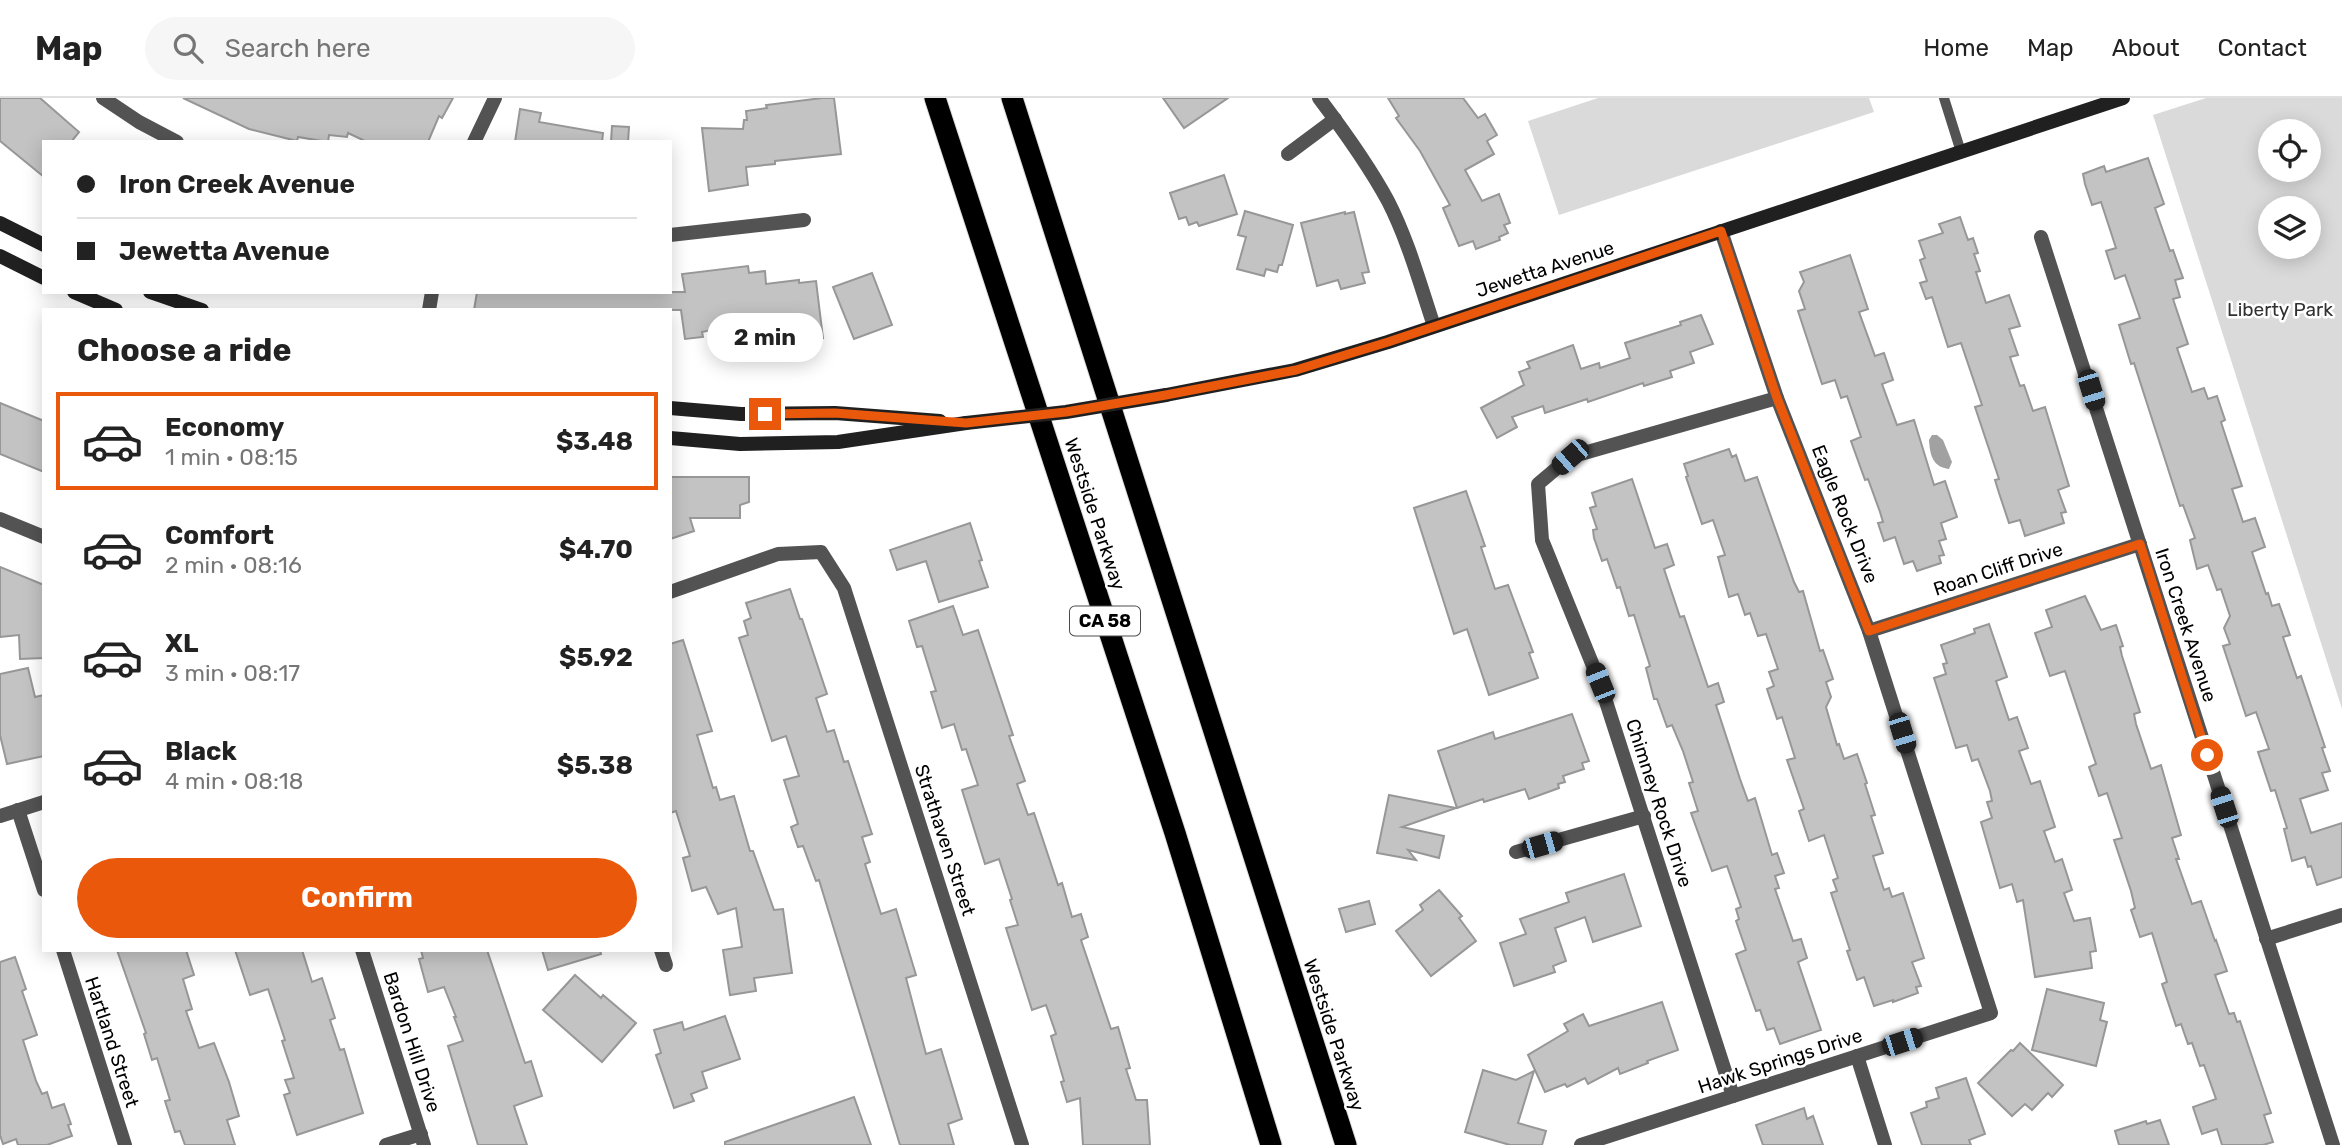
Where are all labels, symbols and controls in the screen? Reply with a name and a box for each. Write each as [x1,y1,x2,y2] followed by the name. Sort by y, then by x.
[145,17,635,80] search box
[35,29,103,68] text: Map
[169,29,207,67] icon: search
[225,33,370,64] text: Search here
[1923,34,1989,62] text: Home
[2027,34,2074,62] text: Map
[2112,34,2180,62] text: About
[2218,34,2307,62] text: Contact
[2258,119,2321,259] map controls
[2258,119,2321,182] button: locate
[119,169,355,200] text: Iron Creek Avenue
[2258,196,2321,259] button: layers
[119,236,330,267] text: Jewetta Avenue
[1473,236,1617,302] street label: Jewetta Avenue
[2227,298,2333,321] park label: Liberty Park
[707,313,823,362] callout: 2 min
[734,323,796,351] text: 2 min
[77,331,291,369] text: Choose a ride
[2075,367,2108,413] car
[749,398,781,430] route end
[81,410,144,473] icon: car
[165,412,284,443] text: Economy
[556,426,633,457] text: $3.48
[1060,435,1130,593] street label: Westside Parkway
[1548,435,1593,479] car
[1807,442,1883,586] street label: Eagle Rock Drive
[165,443,298,471] text: 1 min · 08:15
[81,518,144,581] icon: car
[165,520,274,551] text: Comfort
[559,534,633,565] text: $4.70
[1930,537,2066,601] street label: Roan Cliff Drive
[2150,545,2222,705] street label: Iron Creek Avenue
[165,551,302,579] text: 2 min · 08:16
[1070,606,1140,636] road number: CA 58
[81,626,144,689] icon: car
[165,628,198,659] text: XL
[559,642,633,673] text: $5.92
[165,659,300,687] text: 3 min · 08:17
[1583,660,1618,706] car
[1886,710,1919,756] car
[1621,716,1697,890] street label: Chimney Rock Drive
[81,734,144,797] icon: car
[165,736,237,767] text: Black
[2191,739,2223,771] route start
[557,750,633,781] text: $5.38
[910,761,981,919] street label: Strathaven Street
[165,767,303,795] text: 4 min · 08:18
[2208,784,2241,830] car
[1519,829,1566,861] car
[77,858,637,938] button: Confirm
[1299,956,1369,1114] street label: Westside Parkway
[378,969,446,1115] street label: Bardon Hill Drive
[80,974,144,1111] street label: Hartland Street
[1695,1024,1865,1098] street label: Hawk Springs Drive
[1879,1026,1926,1058] car

